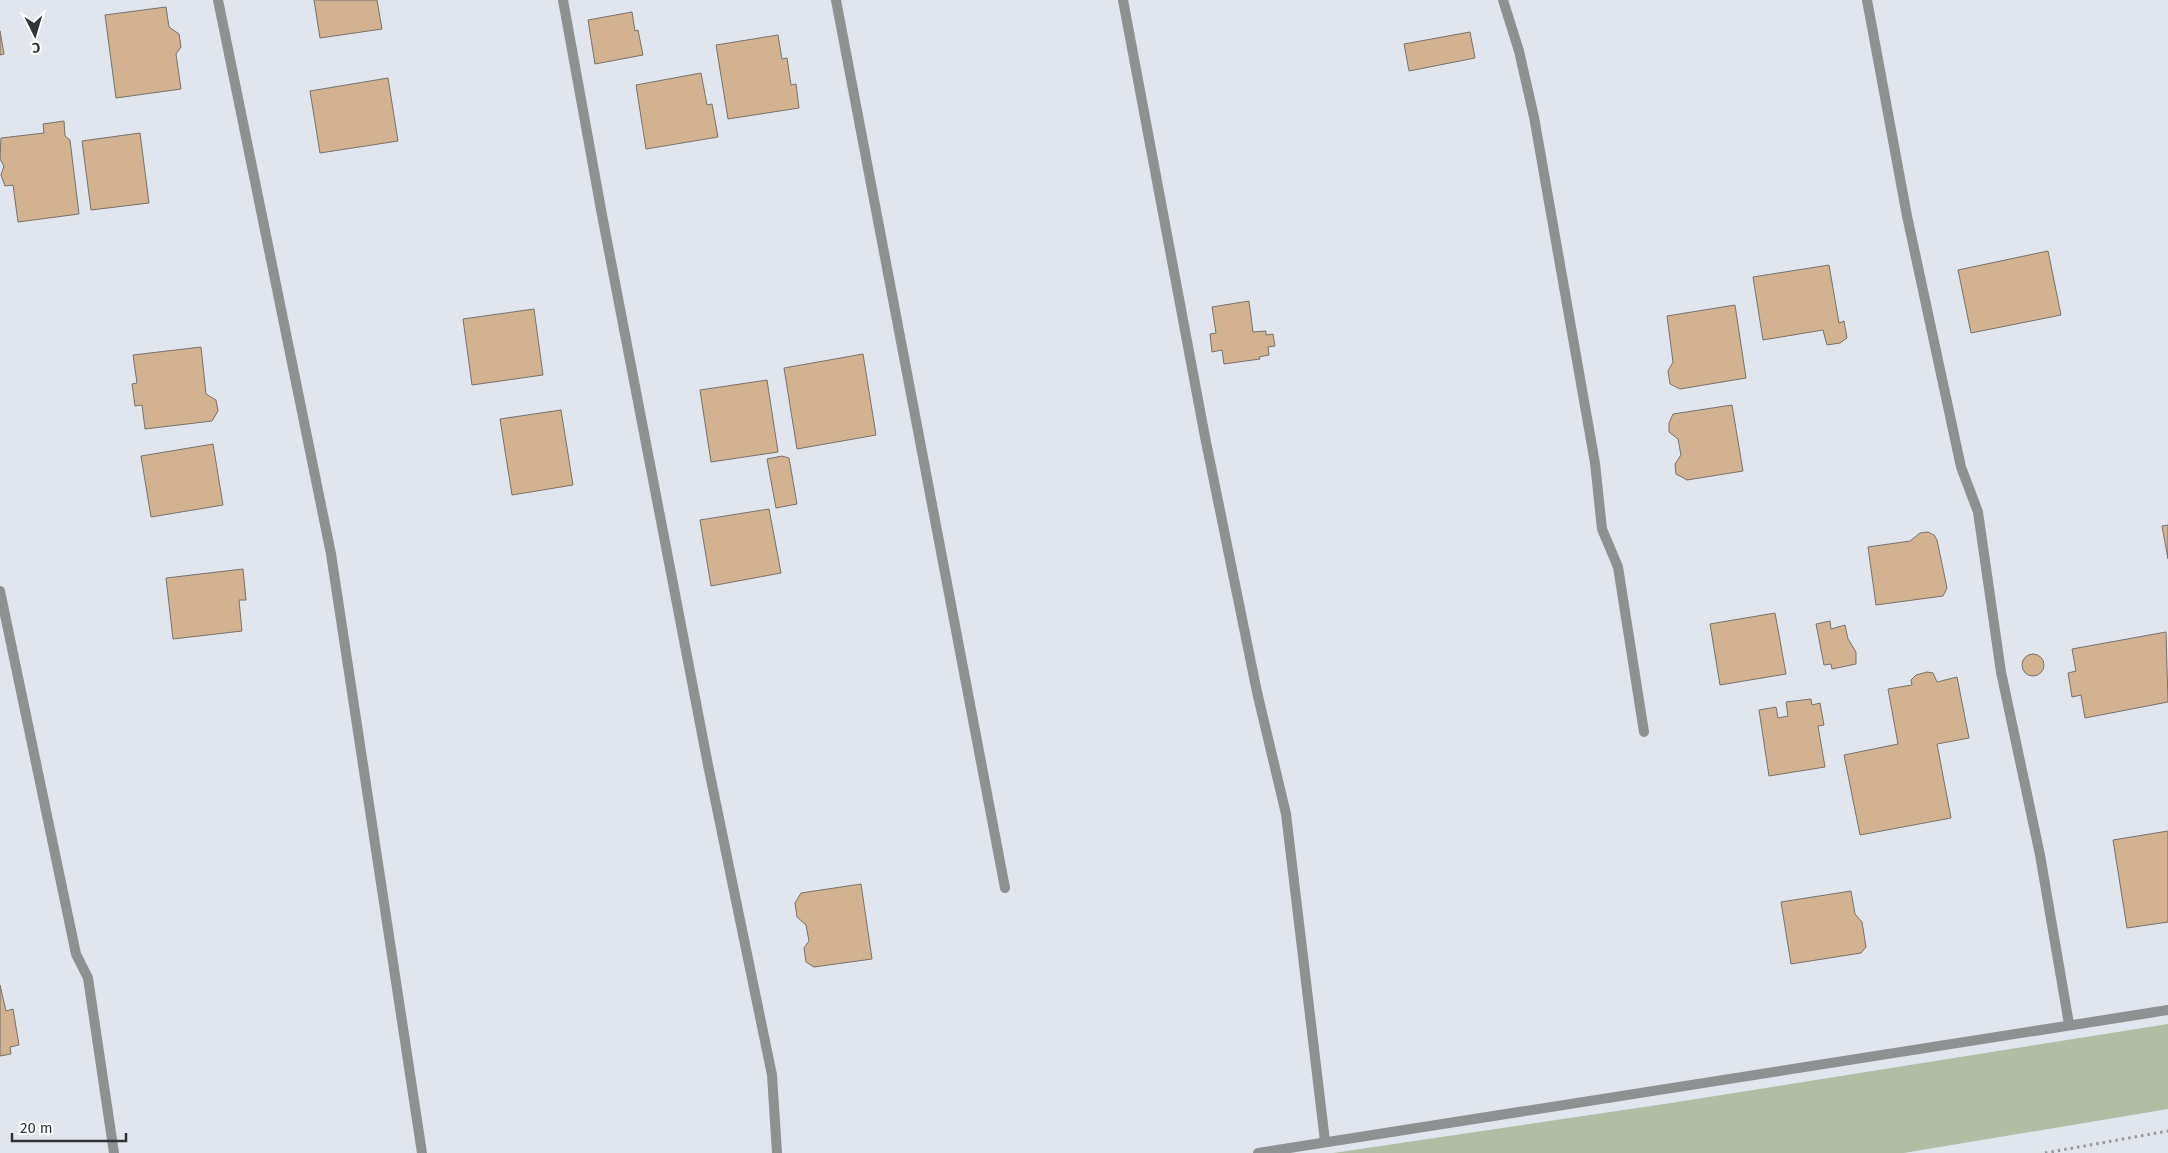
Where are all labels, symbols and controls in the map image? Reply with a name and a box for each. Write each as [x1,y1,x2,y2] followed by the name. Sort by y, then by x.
[10,10,60,60] north arrow
[31,39,41,56] text: С
[12,1110,126,1142] scale bar
[20,1119,53,1137] text: 20 m

